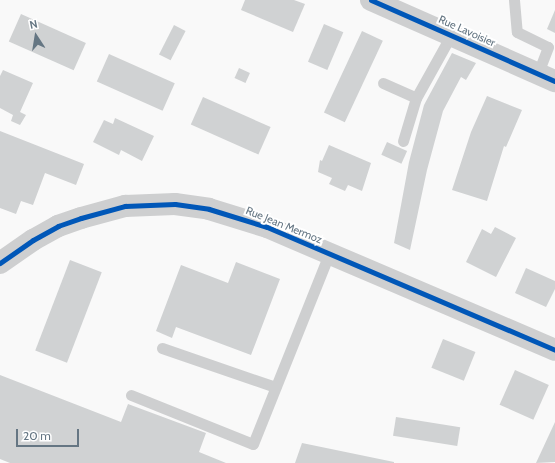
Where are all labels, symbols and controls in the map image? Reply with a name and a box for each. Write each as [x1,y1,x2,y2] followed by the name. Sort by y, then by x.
[437,13,497,49] street label: Rue Lavoisier
[16,16,56,56] north arrow
[28,17,39,32] text: N
[244,204,324,246] street label: Rue Jean Mermoz
[18,421,81,447] scale bar
[23,428,51,443] text: 20 m

